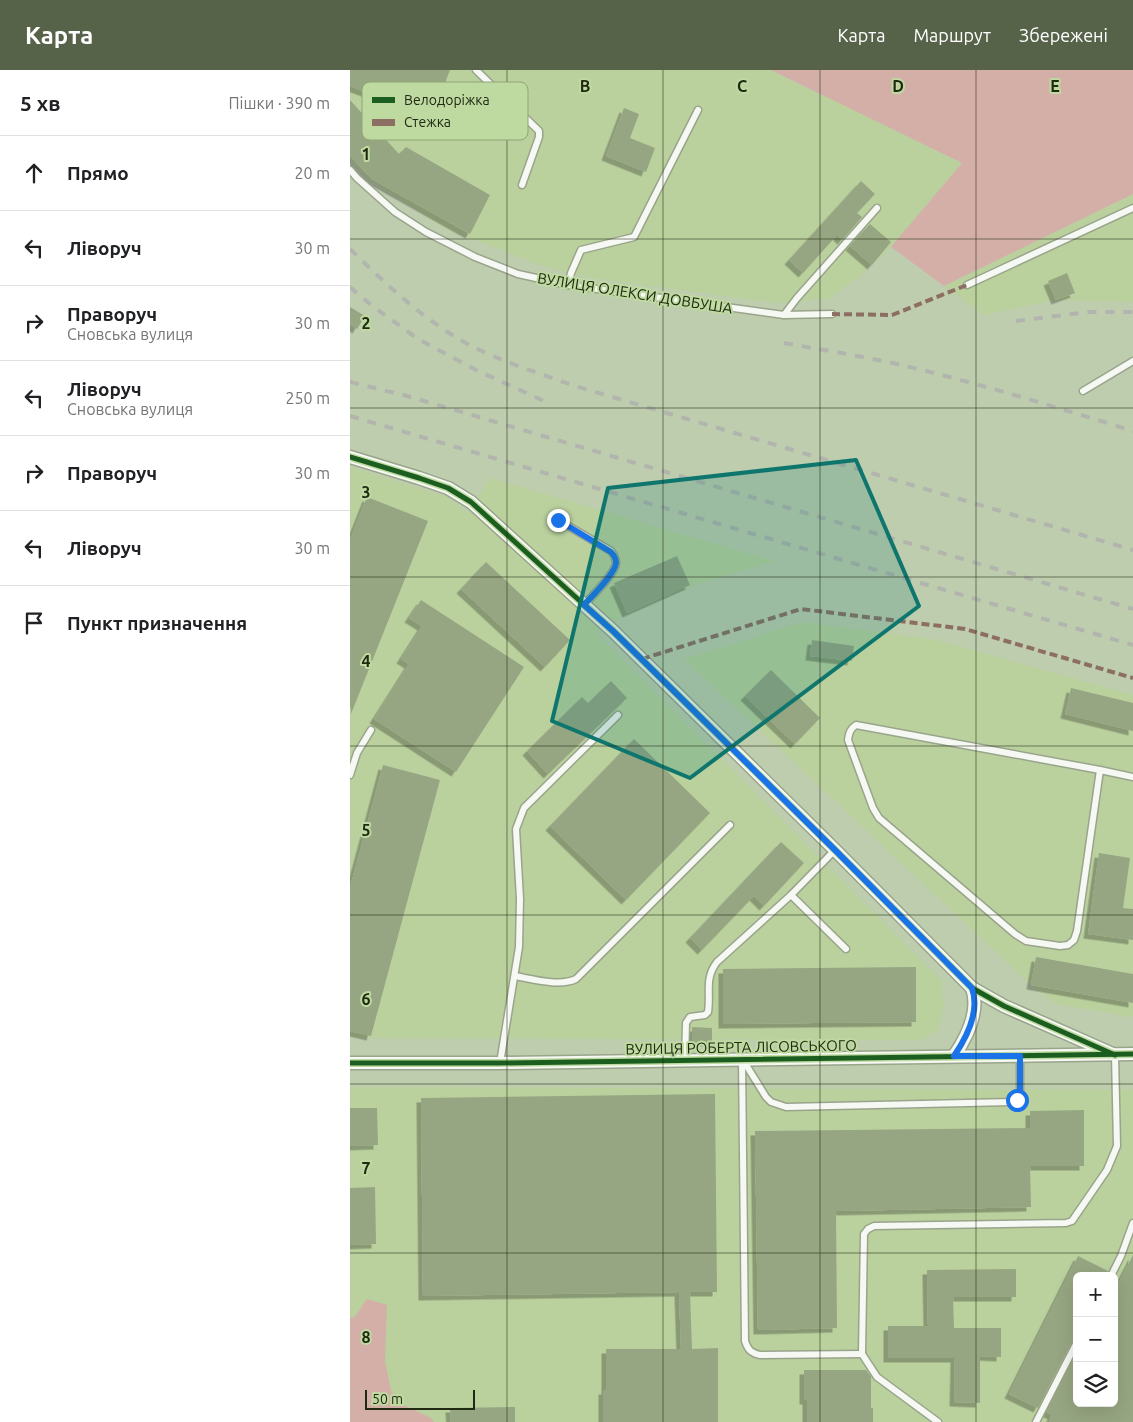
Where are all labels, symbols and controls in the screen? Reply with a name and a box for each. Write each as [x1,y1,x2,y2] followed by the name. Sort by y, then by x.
[25,22,93,49] text: Карта
[837,25,885,45] text: Карта
[913,25,991,45] text: Маршрут
[1019,25,1108,45] text: Збережені
[580,77,590,95] text: B
[737,77,747,95] text: C
[892,77,904,95] text: D
[1050,77,1060,95] text: E
[362,82,528,140] legend
[20,91,61,115] text: 5 хв
[404,92,490,108] text: Велодоріжка
[229,94,330,112] text: Пішки · 390 m
[404,114,451,130] text: Стежка
[361,145,371,163] text: 1
[20,159,48,187] icon: ahead
[67,162,129,184] text: Прямо
[294,164,330,182] text: 20 m
[20,234,48,262] icon: left
[67,237,141,259] text: Ліворуч
[294,239,330,257] text: 30 m
[536,269,734,317] street label: ВУЛИЦЯ ОЛЕКСИ ДОВБУША
[67,303,157,325] text: Праворуч
[20,309,48,337] icon: right
[294,314,330,332] text: 30 m
[361,314,371,332] text: 2
[67,325,193,343] text: Сновська вулиця
[67,378,141,400] text: Ліворуч
[20,384,48,412] icon: left
[285,389,330,407] text: 250 m
[67,400,193,418] text: Сновська вулиця
[20,459,48,487] icon: right
[67,462,157,484] text: Праворуч
[294,464,330,482] text: 30 m
[361,483,371,501] text: 3
[547,509,570,532] route end
[20,534,48,562] icon: left
[67,537,141,559] text: Ліворуч
[294,539,330,557] text: 30 m
[20,609,48,637] icon: arrive
[67,612,247,634] text: Пункт призначення
[361,652,371,670] text: 4
[361,821,371,839] text: 5
[361,990,371,1008] text: 6
[625,1036,857,1058] street label: ВУЛИЦЯ РОБЕРТА ЛІСОВСЬКОГО
[1006,1089,1029,1112] route start
[361,1159,371,1177] text: 7
[1073,1272,1118,1407] map controls
[1073,1272,1118,1317] button: +
[1073,1317,1118,1362] button: −
[361,1328,371,1346] text: 8
[1073,1362,1118,1407] button: layers
[365,1387,475,1410] scale bar
[372,1391,403,1407] text: 50 m

